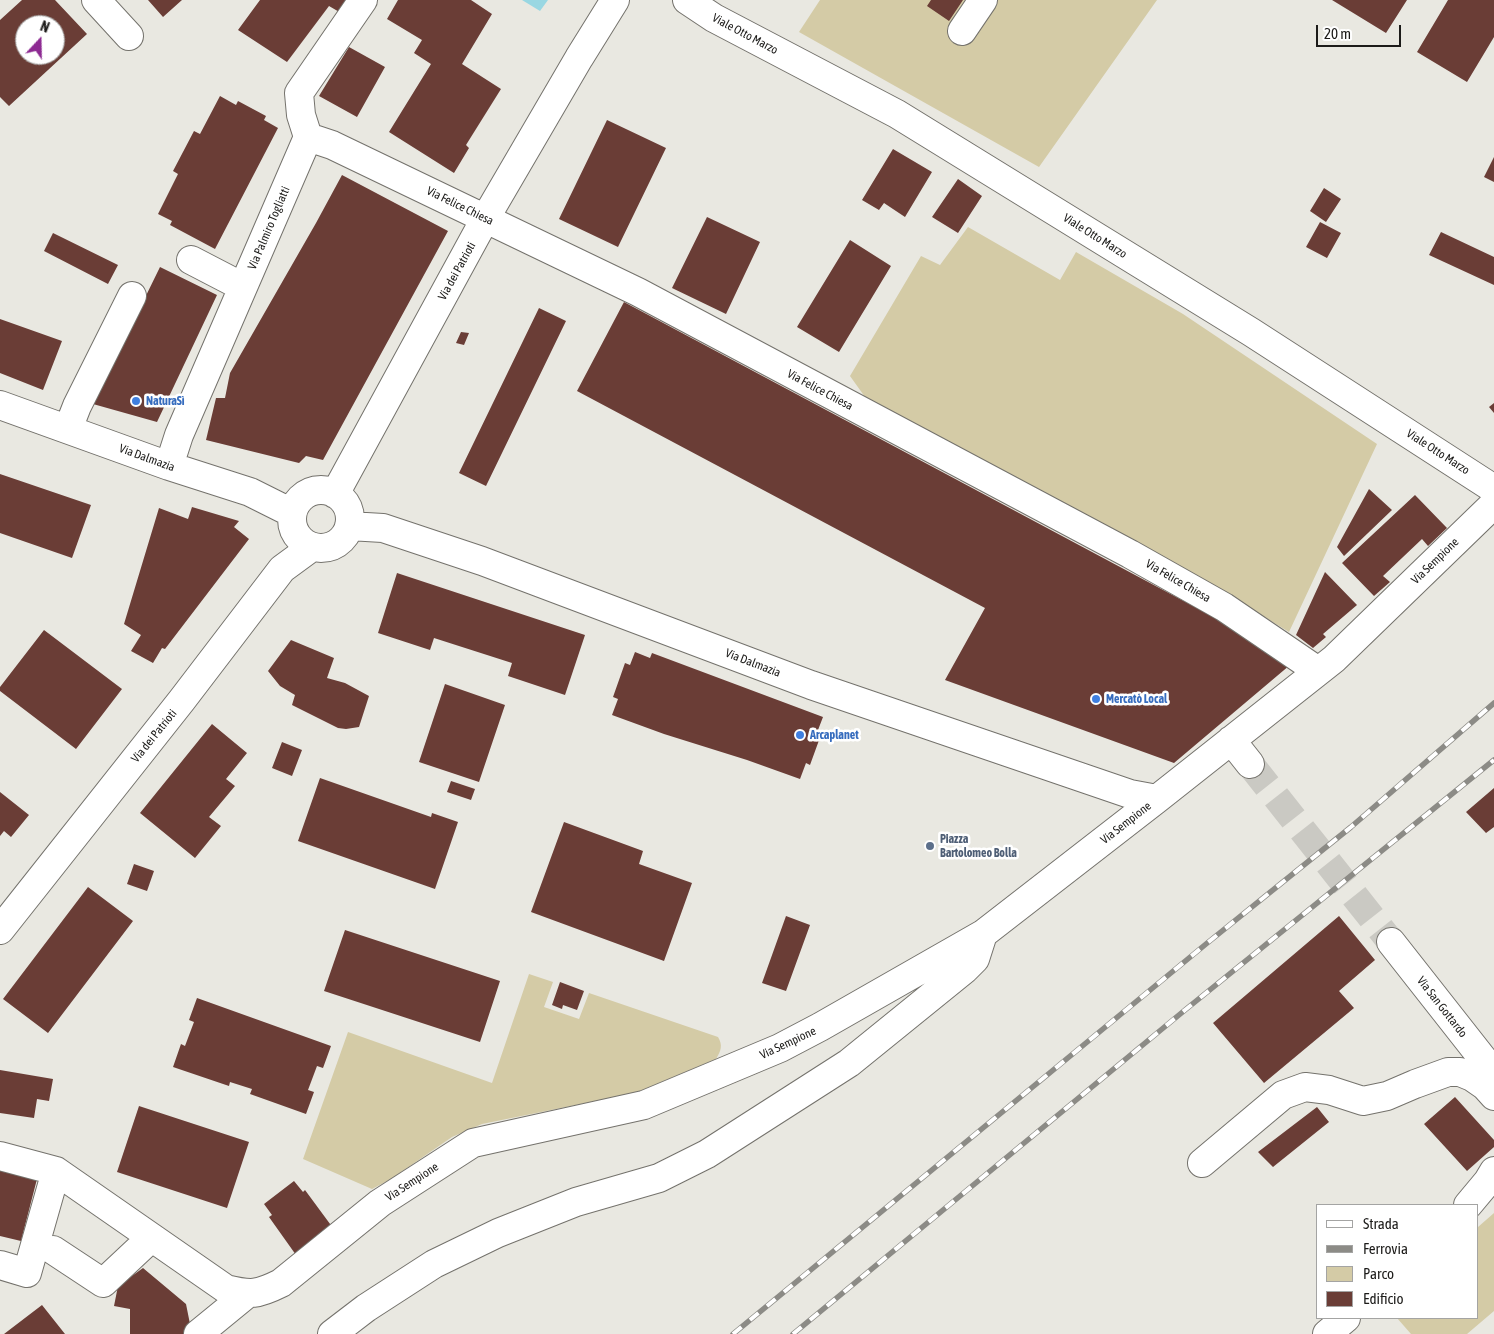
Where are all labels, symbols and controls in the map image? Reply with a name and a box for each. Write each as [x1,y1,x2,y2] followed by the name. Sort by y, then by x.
[710,11,780,57] street label: Viale Otto Marzo
[15,15,65,65] north arrow
[1319,15,1404,47] scale bar
[38,18,52,36] text: N
[1324,25,1351,42] text: 20 m
[245,184,293,272] street label: Via Palmiro Togliatti
[424,184,496,228] street label: Via Felice Chiesa
[1060,211,1130,261] street label: Viale Otto Marzo
[435,239,479,303] street label: Via dei Patrioti
[785,367,855,413] street label: Via Felice Chiesa
[146,394,185,408] place label: NaturaSì
[130,395,142,407] marker: NaturaSì
[1404,426,1472,478] street label: Viale Otto Marzo
[117,441,177,475] street label: Via Dalmazia
[1408,535,1462,587] street label: Via Sempione
[1143,557,1213,605] street label: Via Felice Chiesa
[723,646,783,680] street label: Via Dalmazia
[1106,692,1167,706] place label: Mercatò Local
[1090,693,1102,705] marker: Mercatò Local
[128,707,180,765] street label: Via dei Patrioti
[810,728,859,742] place label: Arcaplanet
[794,729,806,741] marker: Arcaplanet
[1098,799,1154,847] street label: Via Sempione
[940,832,1017,860] place label: Piazza Bartolomeo Bolla
[924,840,936,852] marker: Piazza Bartolomeo Bolla
[1414,974,1470,1040] street label: Via San Gottardo
[758,1024,818,1062] street label: Via Sempione
[383,1160,441,1204] street label: Via Sempione
[1316,1204,1479,1319] legend
[1363,1215,1399,1232] text: Strada
[1363,1240,1408,1257] text: Ferrovia
[1363,1265,1394,1282] text: Parco
[1363,1290,1404,1307] text: Edificio

